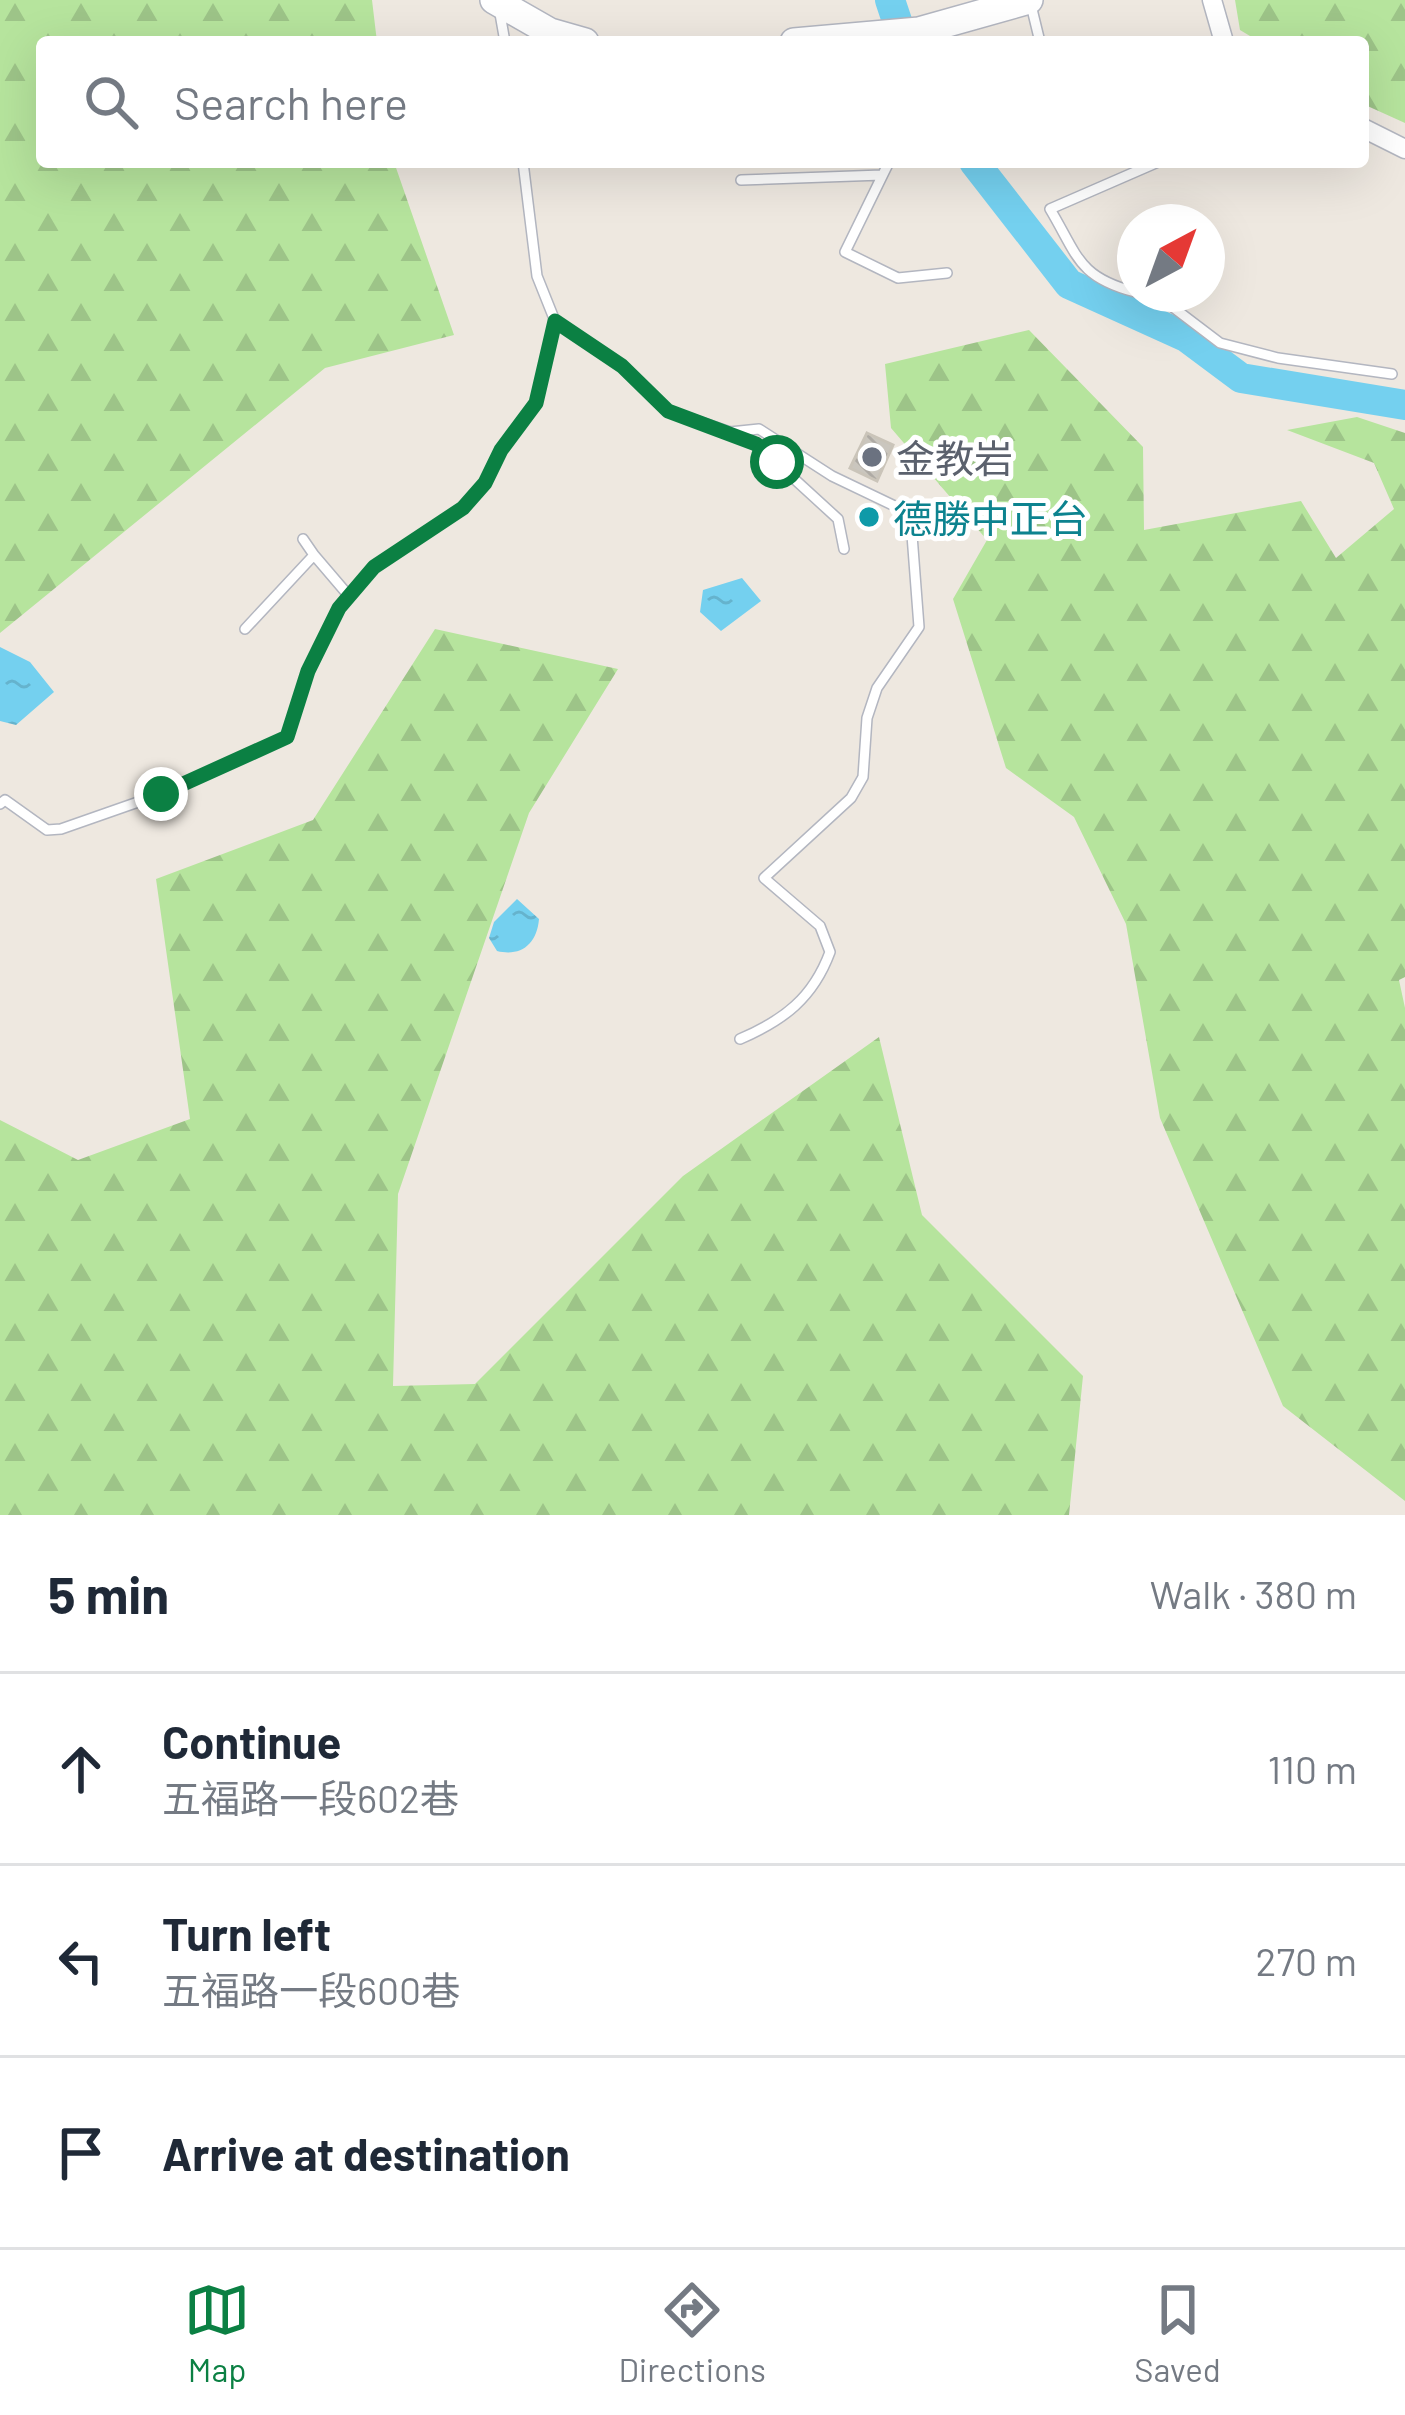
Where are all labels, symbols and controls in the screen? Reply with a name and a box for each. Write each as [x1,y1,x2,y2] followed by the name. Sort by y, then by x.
[36,36,1369,168] search box
[78,69,144,135] icon: search
[174,75,408,129] text: Search here
[1117,204,1225,312] north arrow
[896,434,1013,481] place label: 金教岩
[750,435,804,489] route start
[859,444,885,470] marker: 金教岩
[893,494,1088,541] place label: 德勝中正台
[856,504,882,530] marker: 德勝中正台
[134,767,188,821] route end
[48,1563,169,1624] text: 5 min
[1150,1570,1357,1617] text: Walk · 380 m
[162,1714,341,1768] text: Continue
[48,1736,114,1802] icon: ahead
[1267,1745,1357,1792] text: 110 m
[162,1774,459,1821] text: 五福路一段602巷
[162,1906,331,1960] text: Turn left
[48,1928,114,1994] icon: left
[1256,1937,1357,1984] text: 270 m
[162,1966,460,2013] text: 五福路一段600巷
[48,2120,114,2186] icon: arrive
[162,2126,570,2180] text: Arrive at destination
[184,2277,250,2389] tab: Map
[618,2277,766,2389] tab: Directions
[1134,2277,1221,2389] tab: Saved

